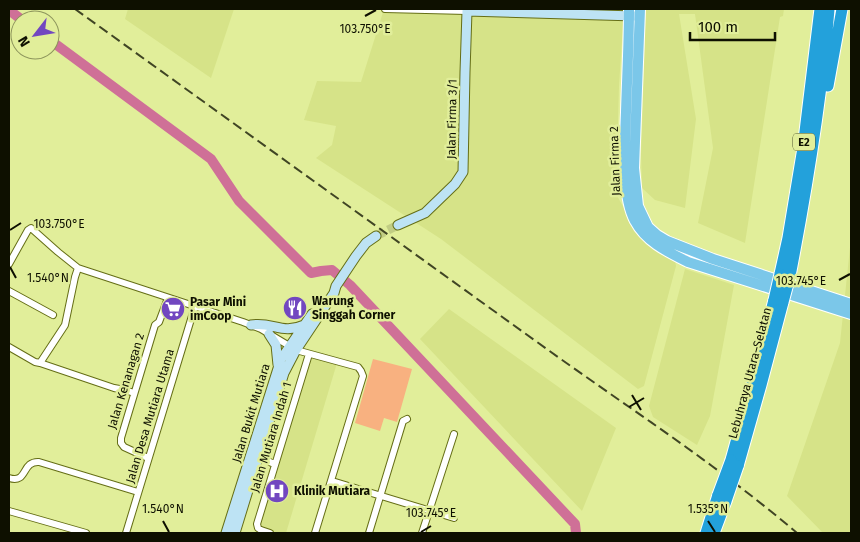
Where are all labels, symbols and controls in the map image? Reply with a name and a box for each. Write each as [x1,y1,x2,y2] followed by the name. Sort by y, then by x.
[10,10,60,60] north arrow
[690,10,775,42] scale bar
[698,18,738,36] text: 100 m
[339,22,391,36] text: 103.750°E
[15,33,34,50] text: N
[444,79,460,159] street label: Jalan Firma 3/1
[607,126,623,196] street label: Jalan Firma 2
[793,134,815,150] road number: E2
[33,217,85,231] text: 103.750°E
[27,271,69,285] text: 1.540°N
[776,274,826,288] text: 103.745°E
[312,294,395,322] place label: Warung Singgah Corner
[190,295,246,323] place label: Pasar Mini imCoop
[282,295,308,321] restaurant icon: Warung Singgah Corner
[160,296,186,322] supermarket icon: Pasar Mini imCoop
[726,306,774,440] street label: Lebuhraya Utara–Selatan
[105,331,147,431] street label: Jalan Kenanagan 2
[123,347,177,485] street label: Jalan Desa Mutiara Utama
[229,362,273,464] street label: Jalan Bukit Mutiara
[248,380,294,494] street label: Jalan Mutiara Indah 1
[264,478,290,504] hospital icon: Klinik Mutiara
[294,484,371,498] place label: Klinik Mutiara
[142,502,184,516] text: 1.540°N
[688,502,728,516] text: 1.535°N
[406,506,456,520] text: 103.745°E

